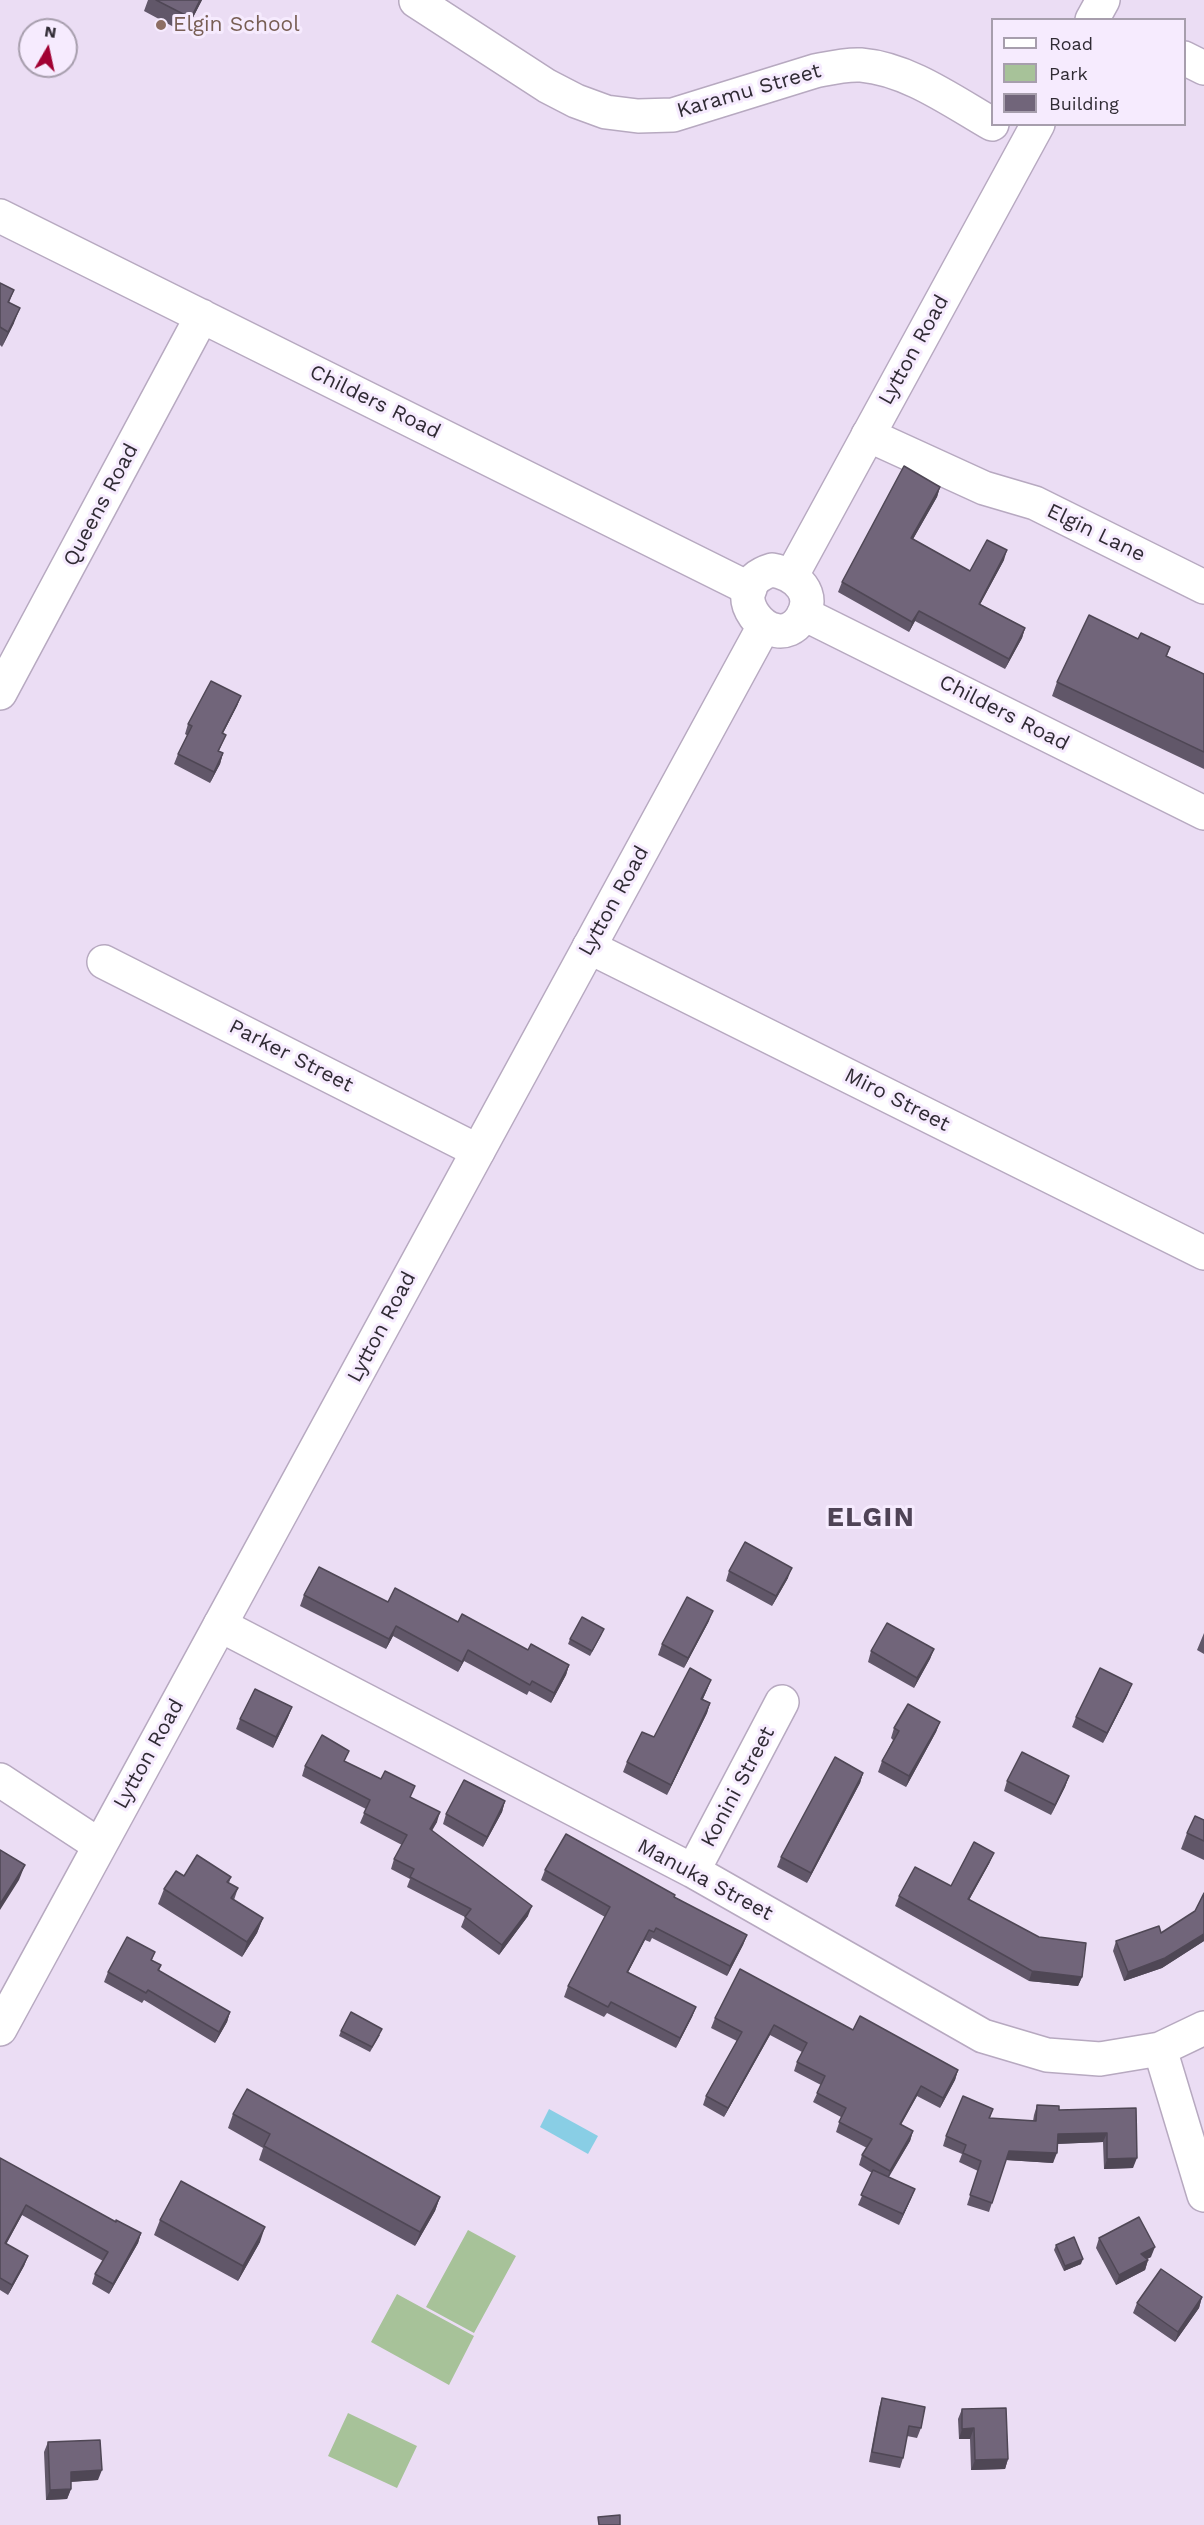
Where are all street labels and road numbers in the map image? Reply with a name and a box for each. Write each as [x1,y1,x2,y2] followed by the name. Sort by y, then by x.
[674,58,824,124] street label: Karamu Street
[873,291,955,409] street label: Lytton Road
[306,359,444,445] street label: Childers Road
[58,439,144,571] street label: Queens Road
[1043,498,1149,568] street label: Elgin Lane
[935,669,1073,757] street label: Childers Road
[573,842,655,960] street label: Lytton Road
[225,1014,357,1098] street label: Parker Street
[840,1063,954,1137] street label: Miro Street
[342,1267,422,1387] street label: Lytton Road
[108,1695,190,1813] street label: Lytton Road
[696,1722,780,1852] street label: Konini Street
[633,1834,777,1926] street label: Manuka Street

